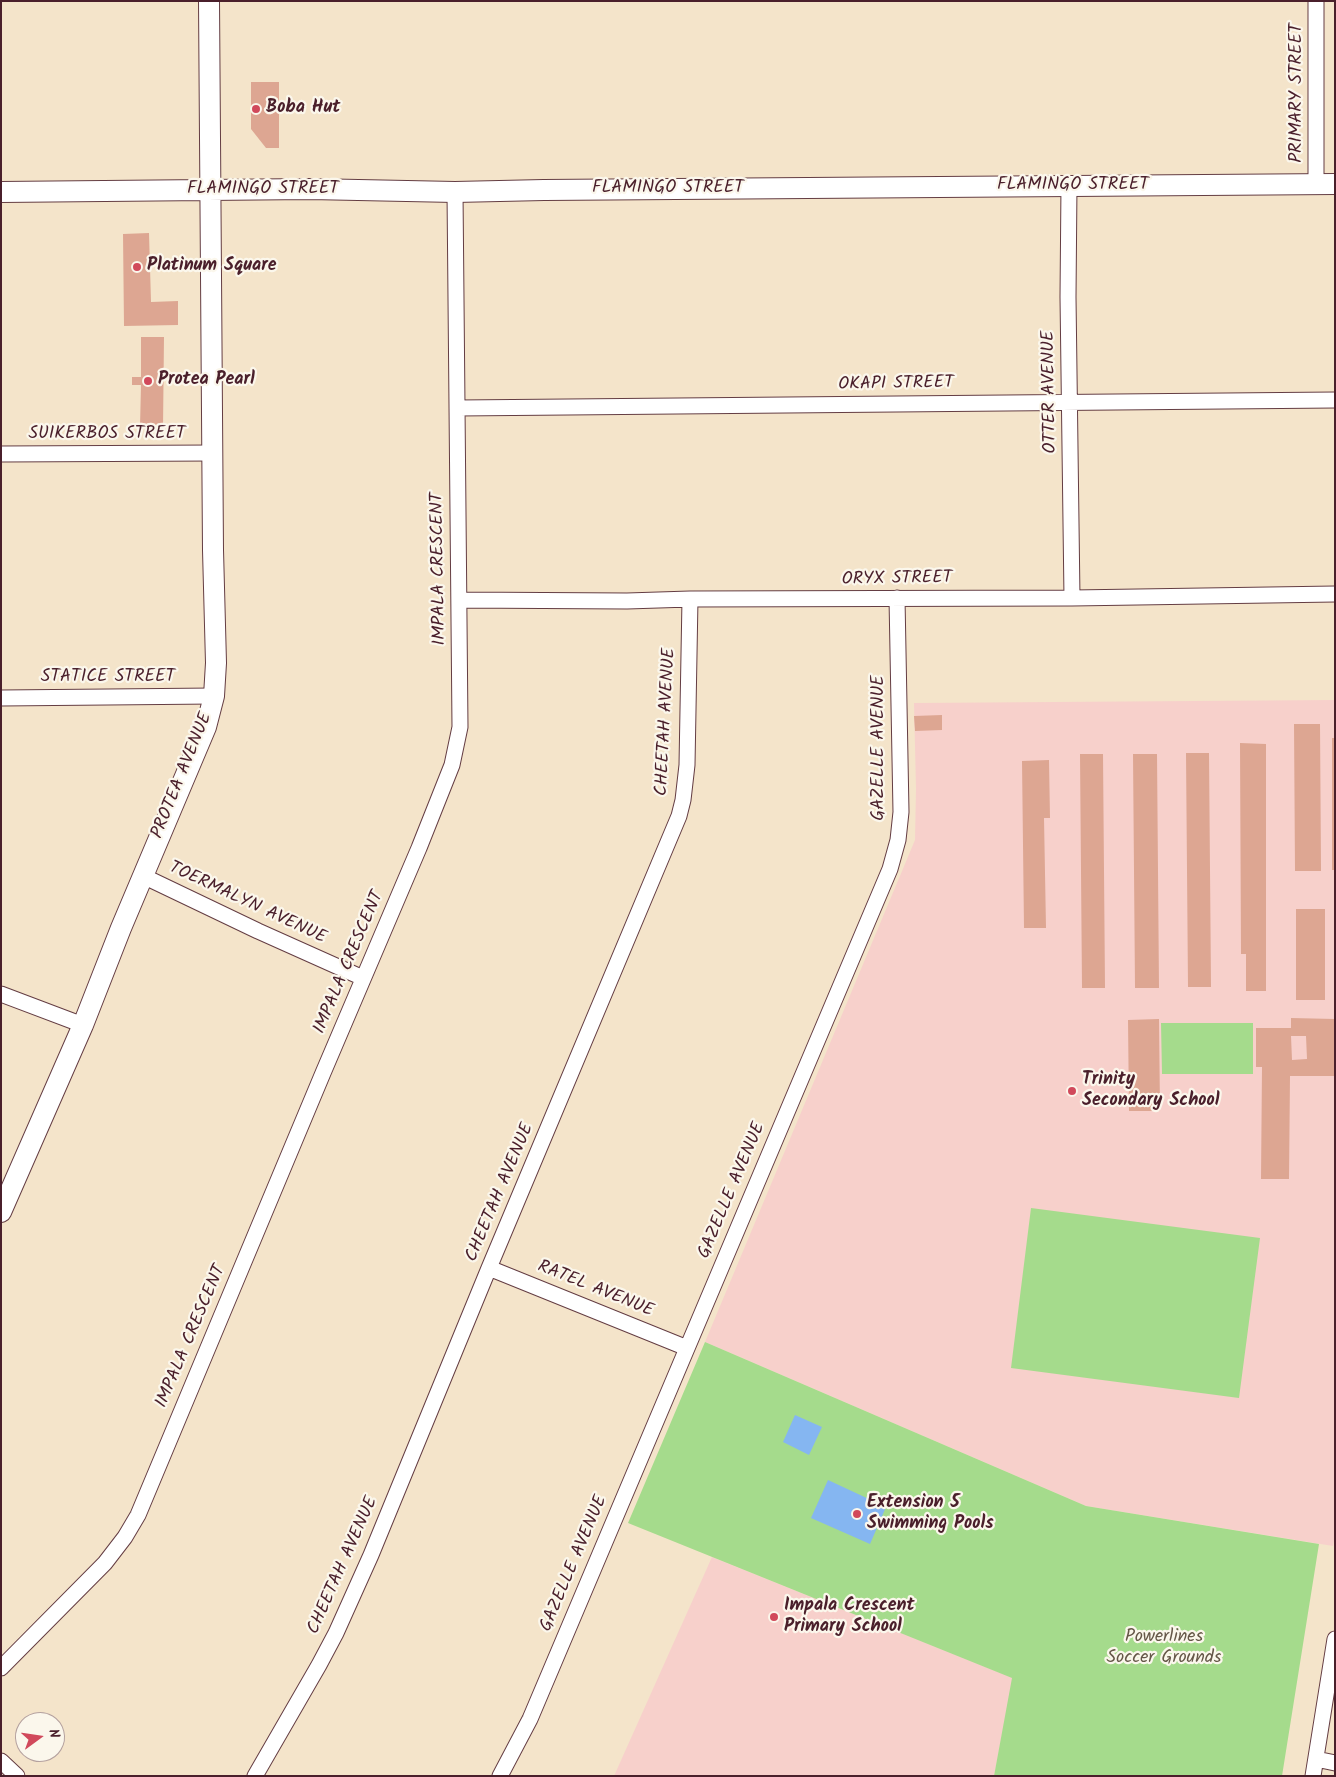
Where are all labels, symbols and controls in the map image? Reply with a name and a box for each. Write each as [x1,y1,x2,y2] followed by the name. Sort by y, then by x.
[1287,23,1309,163] street label: PRIMARY STREET
[266,98,340,120] place label: Boba Hut
[250,103,262,115] marker: Boba Hut
[997,175,1149,197] street label: FLAMINGO STREET
[592,178,744,200] street label: FLAMINGO STREET
[187,179,339,201] street label: FLAMINGO STREET
[147,256,277,278] place label: Platinum Square
[131,261,143,273] marker: Platinum Square
[1039,330,1063,454] street label: OTTER AVENUE
[158,370,255,392] place label: Protea Pearl
[838,373,954,397] street label: OKAPI STREET
[142,375,154,387] marker: Protea Pearl
[28,424,186,446] street label: SUIKERBOS STREET
[428,492,452,646] street label: IMPALA CRESCENT
[841,568,953,592] street label: ORYX STREET
[652,647,682,797] street label: CHEETAH AVENUE
[41,667,175,689] street label: STATICE STREET
[869,675,891,821] street label: GAZELLE AVENUE
[148,710,218,842] street label: PROTEA AVENUE
[165,858,329,950] street label: TOERMALYN AVENUE
[310,888,390,1038] street label: IMPALA CRESCENT
[1082,1070,1219,1112] place label: Trinity Secondary School
[1066,1085,1078,1097] marker: Trinity Secondary School
[695,1120,771,1262] street label: GAZELLE AVENUE
[462,1121,540,1265] street label: CHEETAH AVENUE
[534,1257,656,1323] street label: RATEL AVENUE
[152,1262,232,1412] street label: IMPALA CRESCENT
[537,1493,613,1635] street label: GAZELLE AVENUE
[867,1493,994,1536] place label: Extension 5 Swimming Pools
[304,1494,384,1638] street label: CHEETAH AVENUE
[851,1508,863,1520] marker: Extension 5 Swimming Pools
[784,1596,915,1638] place label: Impala Crescent Primary School
[768,1611,780,1623] marker: Impala Crescent Primary School
[1106,1627,1222,1670] park label: Powerlines Soccer Grounds
[15,1712,65,1762] north arrow
[42,1727,65,1741] text: N

